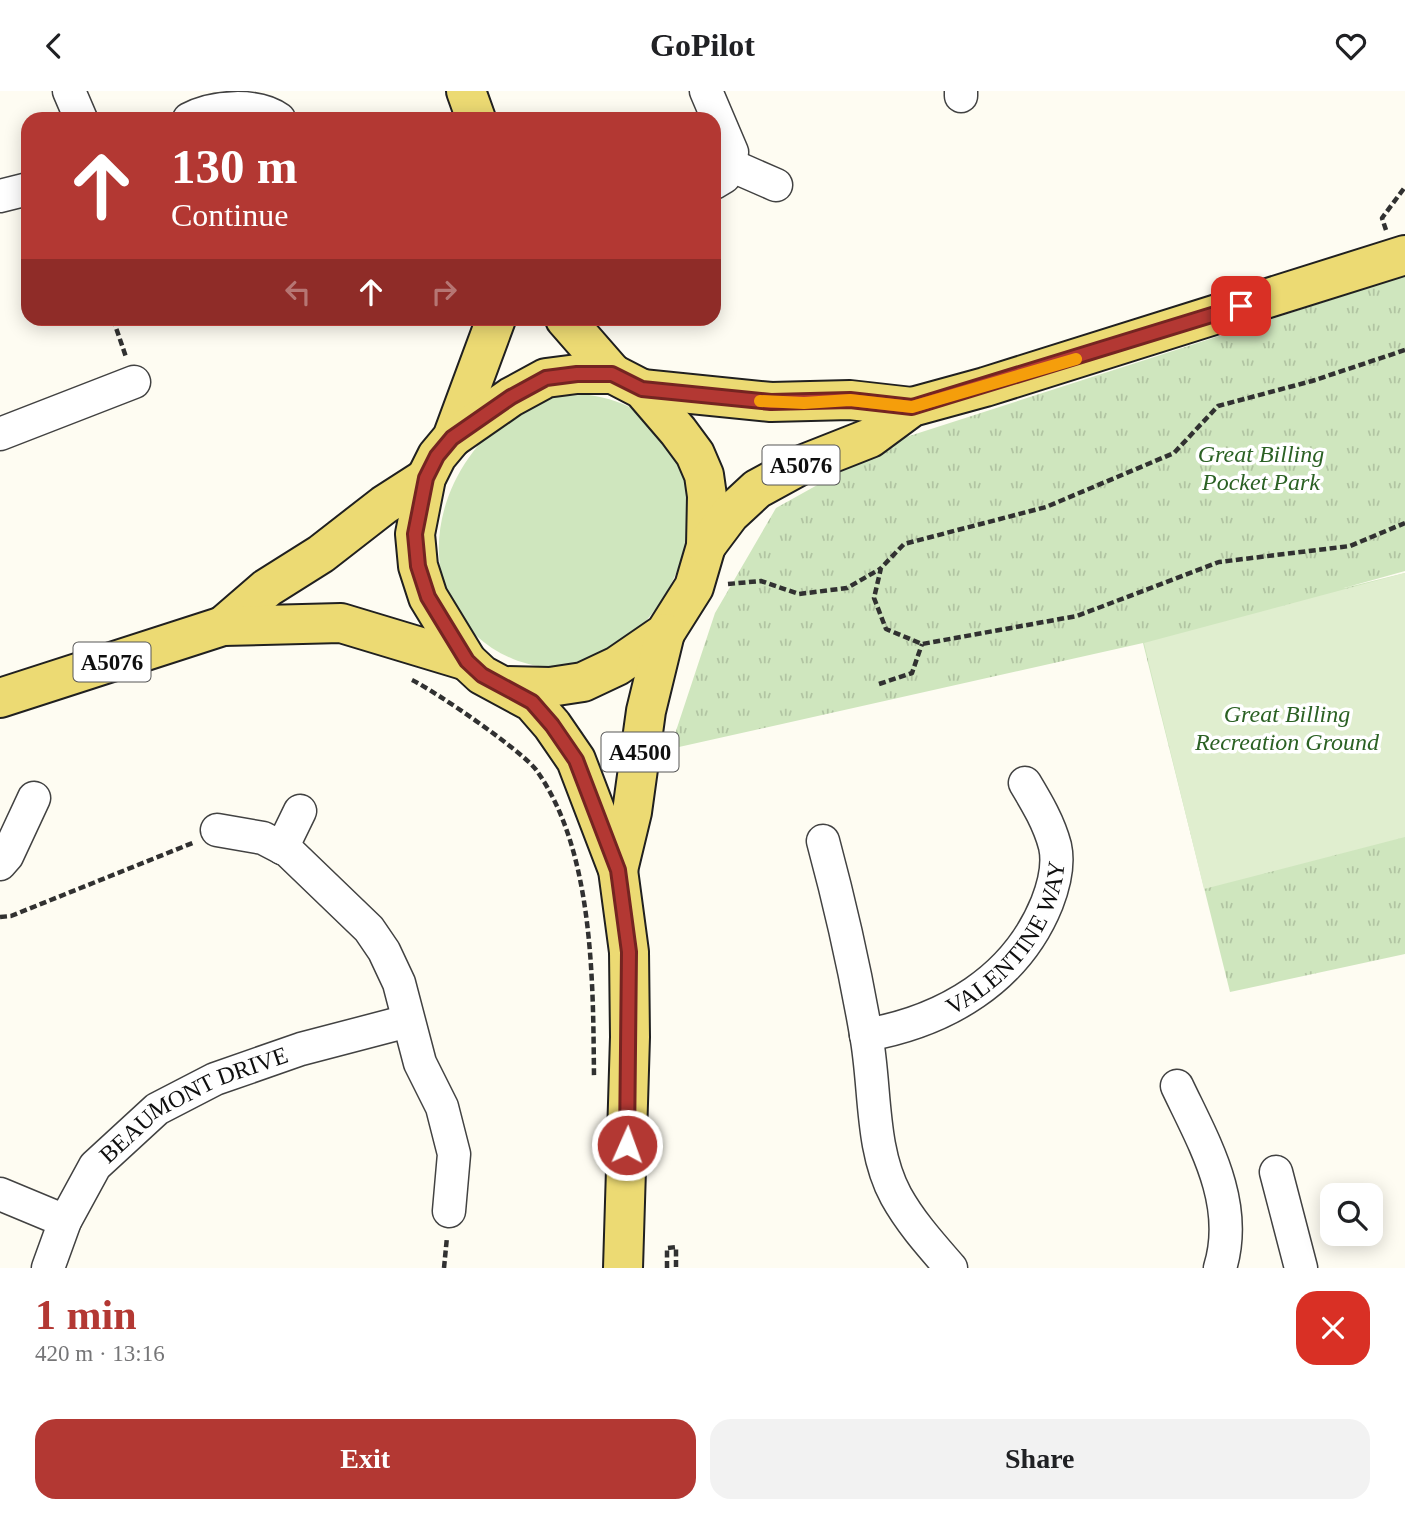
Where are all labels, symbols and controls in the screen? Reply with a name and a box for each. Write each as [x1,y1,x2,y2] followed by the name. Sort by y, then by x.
[35,27,73,65] icon: back
[650,27,755,63] text: GoPilot
[1332,27,1370,65] icon: heart
[171,139,298,194] text: 130 m
[56,140,147,231] icon: ahead
[171,197,288,233] text: Continue
[279,273,317,311] icon: left
[352,273,390,311] icon: ahead
[425,273,463,311] icon: right
[1211,276,1271,336] pin
[1222,287,1260,325] icon: arrive
[1198,441,1324,495] park label: Great Billing Pocket Park
[762,445,840,485] road number: A5076
[74,643,150,681] road number: A5076
[1194,701,1380,755] park label: Great Billing Recreation Ground
[602,733,678,771] road number: A4500
[942,859,1070,1020] street label: VALENTINE WAY
[94,1042,291,1168] street label: BEAUMONT DRIVE
[590,1108,664,1182] position arrow
[1320,1183,1383,1246] map controls
[1320,1183,1383,1246] button: search
[1296,1291,1370,1365] button: close
[35,1292,137,1338] text: 1 min
[35,1341,165,1366] text: 420 m · 13:16
[35,1419,696,1499] button: Exit
[710,1419,1370,1499] button: Share

